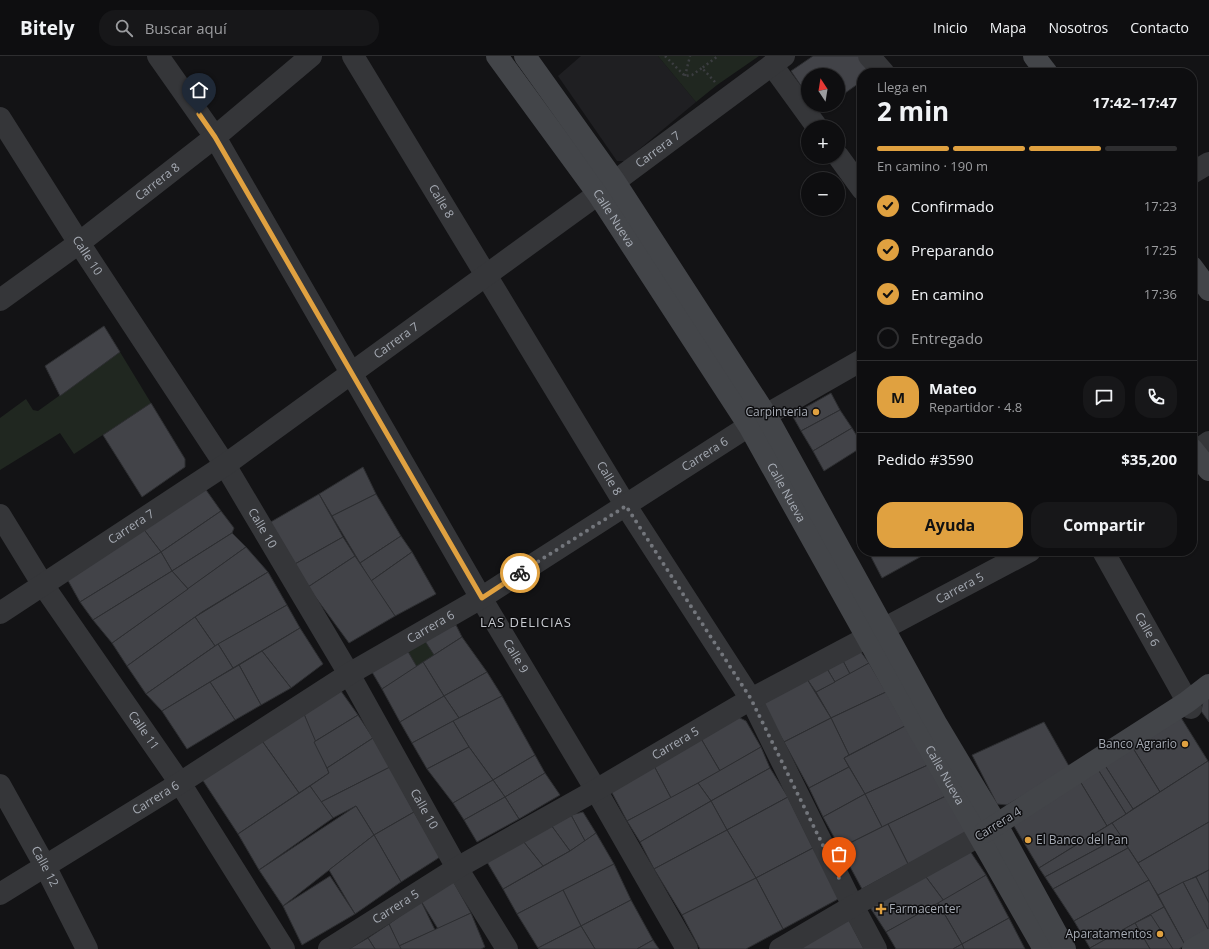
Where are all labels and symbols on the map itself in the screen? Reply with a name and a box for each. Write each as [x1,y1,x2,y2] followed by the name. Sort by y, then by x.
[801,68,845,112] north arrow
[182,73,216,114] pin
[632,127,684,172] street label: Carrera 7
[131,159,183,204] street label: Carrera 8
[425,181,459,221] street label: Calle 8
[589,185,639,250] street label: Calle Nueva
[69,232,107,278] street label: Calle 10
[370,318,422,362] street label: Carrera 7
[746,403,808,420] place label: Carpinteria
[811,407,821,417] marker: Carpinteria
[678,432,731,475] street label: Carrera 6
[593,458,627,498] street label: Calle 8
[763,459,810,525] street label: Calle Nueva
[104,505,158,548] street label: Carrera 7
[244,505,281,551] street label: Calle 10
[500,553,540,593] courier
[932,568,987,608] street label: Carrera 5
[404,606,458,647] street label: Carrera 6
[1131,609,1164,650] street label: Calle 6
[480,613,572,631] district label: LAS DELICIAS
[499,636,533,676] street label: Calle 9
[125,707,164,753] street label: Calle 11
[648,722,702,764] street label: Carrera 5
[1098,735,1177,752] place label: Banco Agrario
[1180,739,1190,749] marker: Banco Agrario
[921,742,969,808] street label: Calle Nueva
[129,776,182,819] street label: Carrera 6
[406,785,443,832] street label: Calle 10
[971,802,1025,845] street label: Carrera 4
[1036,831,1128,848] place label: El Banco del Pan
[1023,835,1033,845] marker: El Banco del Pan
[822,837,856,878] pin
[28,843,63,890] street label: Calle 12
[369,885,422,928] street label: Carrera 5
[889,900,960,917] place label: Farmacenter
[876,904,886,914] marker: Farmacenter
[1065,925,1152,942] place label: Aparatamentos
[1155,929,1165,939] marker: Aparatamentos

